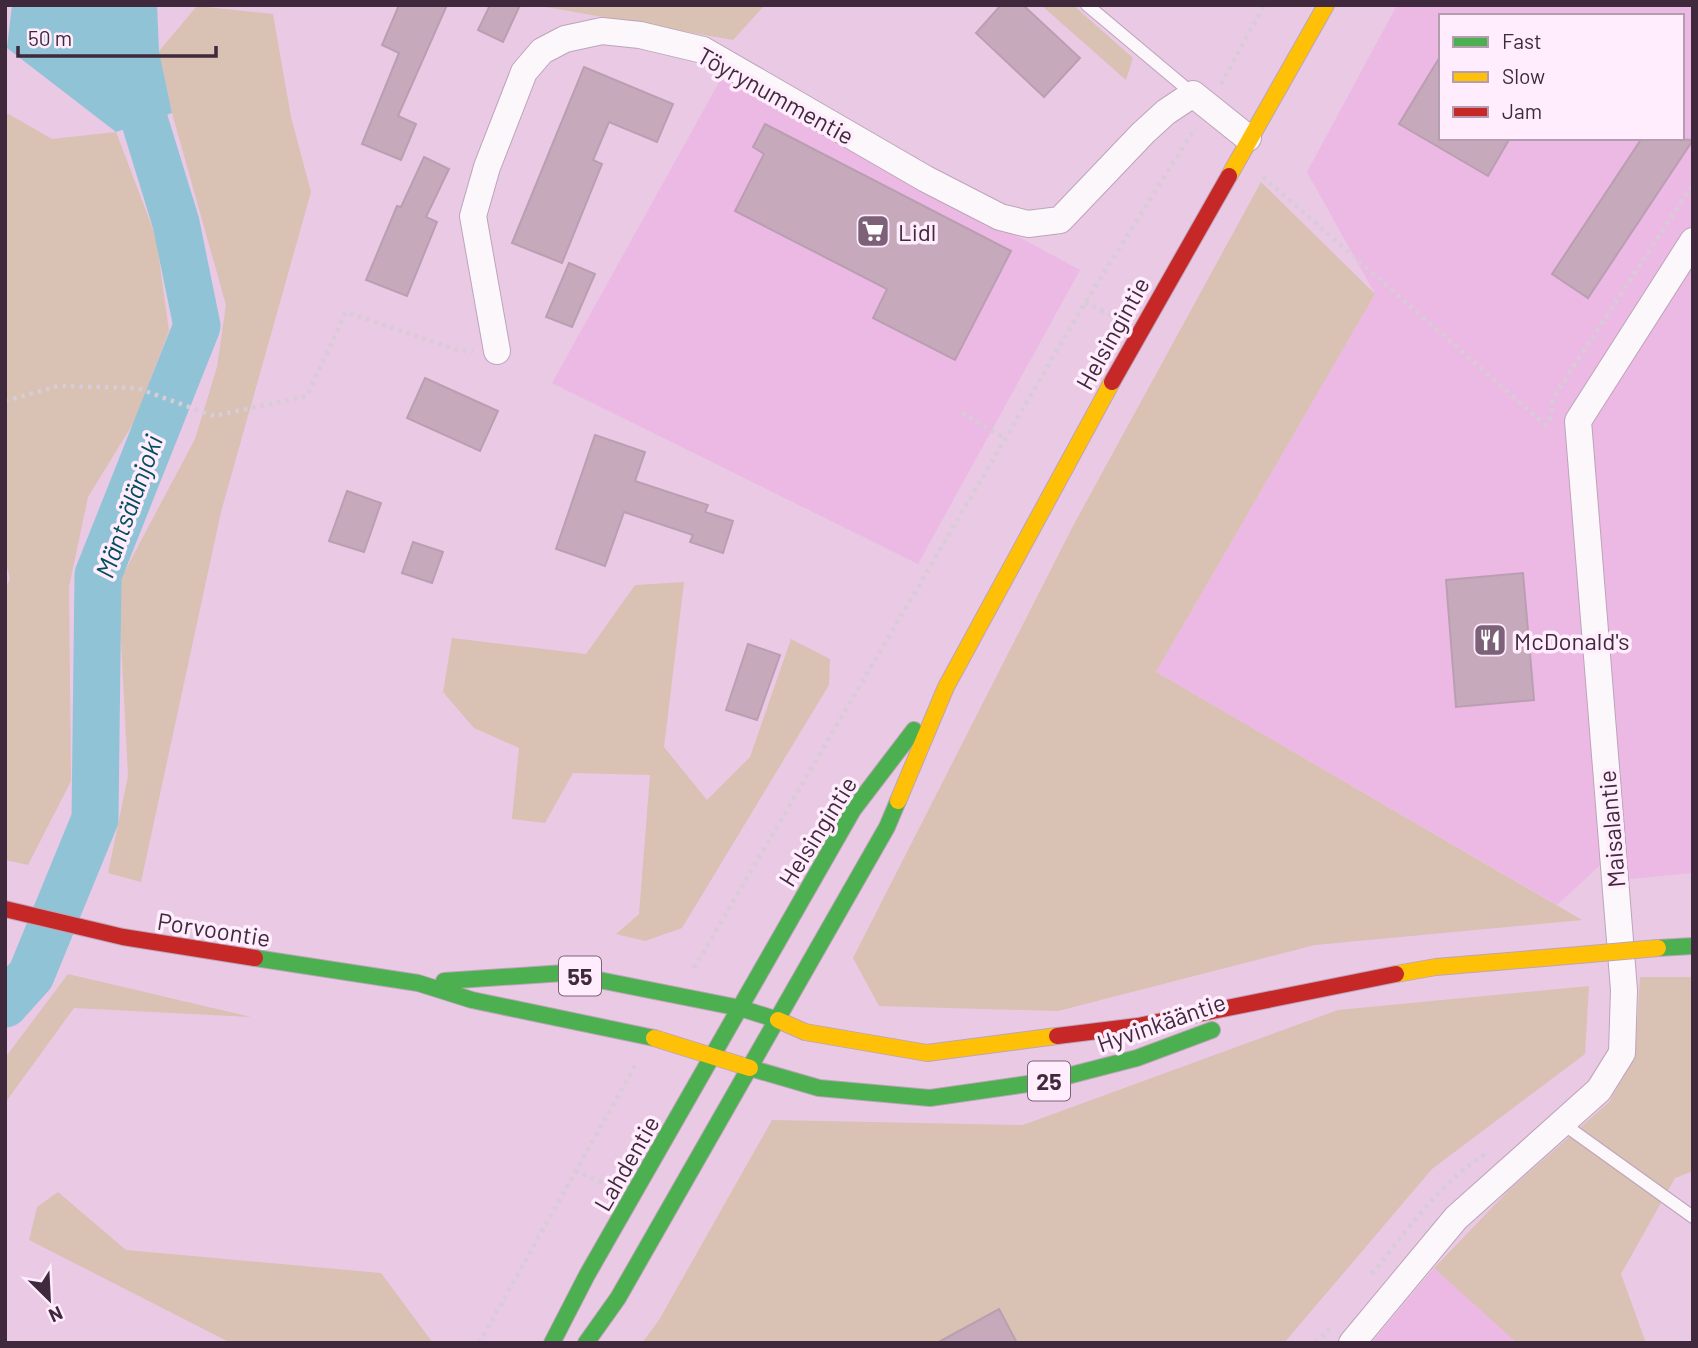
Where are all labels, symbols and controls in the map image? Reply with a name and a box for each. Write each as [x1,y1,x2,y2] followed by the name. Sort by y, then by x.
[18,14,215,58] scale bar
[1439,14,1684,140] legend
[28,25,72,50] text: 50 m
[1502,28,1542,53] text: Fast
[693,40,859,150] street label: Töyrynummentie
[1502,63,1545,88] text: Slow
[1502,98,1542,123] text: Jam
[854,212,892,250] supermarket icon: Lidl
[898,217,936,246] place label: Lidl
[1069,272,1155,394] street label: Helsingintie
[88,430,168,582] water label: Mäntsälänjoki
[1471,621,1509,659] restaurant icon: McDonald's
[1514,626,1629,655] place label: McDonald's
[1591,769,1631,889] street label: Maisalantie
[772,771,862,891] street label: Helsingintie
[155,906,273,952] street label: Porvoontie
[559,956,601,995] road number: 55
[1093,986,1229,1058] street label: Hyvinkääntie
[1028,1062,1070,1100] road number: 25
[587,1110,665,1216] street label: Lahdentie
[14,1264,84,1334] north arrow
[46,1302,67,1328] text: N

